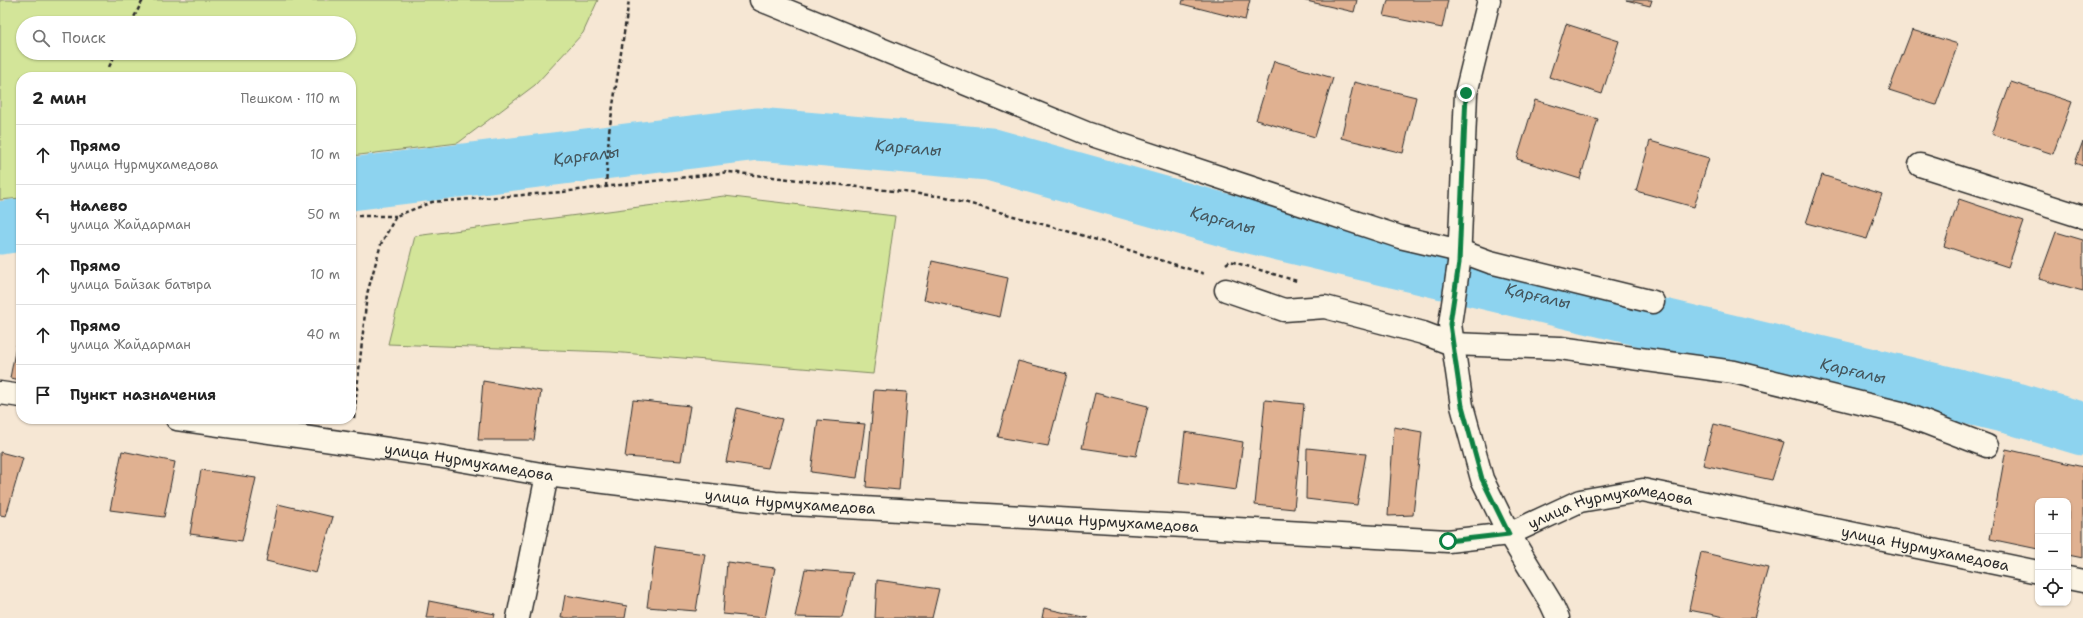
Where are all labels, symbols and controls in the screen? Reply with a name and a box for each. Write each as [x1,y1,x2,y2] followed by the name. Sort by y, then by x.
[16,16,356,60] search box
[30,27,52,49] icon: search
[62,28,106,48] text: Поиск
[1457,84,1475,102] route end
[32,87,87,109] text: 2 мин
[241,90,340,107] text: Пешком · 110 m
[874,134,943,161] water label: Қарғалы
[70,136,120,156] text: Прямо
[552,141,621,170] water label: Қарғалы
[32,144,54,166] icon: ahead
[310,146,340,163] text: 10 m
[70,156,218,173] text: улица Нурмухамедова
[70,196,128,216] text: Налево
[1188,201,1258,239] water label: Қарғалы
[32,204,54,226] icon: left
[307,206,340,223] text: 50 m
[70,216,191,233] text: улица Жайдарман
[70,256,120,276] text: Прямо
[32,264,54,286] icon: ahead
[310,266,340,283] text: 10 m
[70,276,211,293] text: улица Байзак батыра
[1503,278,1573,314] water label: Қарғалы
[70,316,120,336] text: Прямо
[32,324,54,346] icon: ahead
[306,326,340,343] text: 40 m
[70,336,191,353] text: улица Жайдарман
[1818,353,1888,389] water label: Қарғалы
[32,384,54,406] icon: arrive
[70,385,216,405] text: Пункт назначения
[383,439,555,486] street label: улица Нурмухамедова
[1525,479,1696,534] street label: улица Нурмухамедова
[704,484,877,519] street label: улица Нурмухамедова
[2035,498,2071,606] map controls
[2035,498,2071,534] button: +
[1027,507,1200,537] street label: улица Нурмухамедова
[1839,521,2012,576] street label: улица Нурмухамедова
[1439,532,1457,550] route start
[2035,534,2071,570] button: −
[2035,570,2071,606] button: locate

